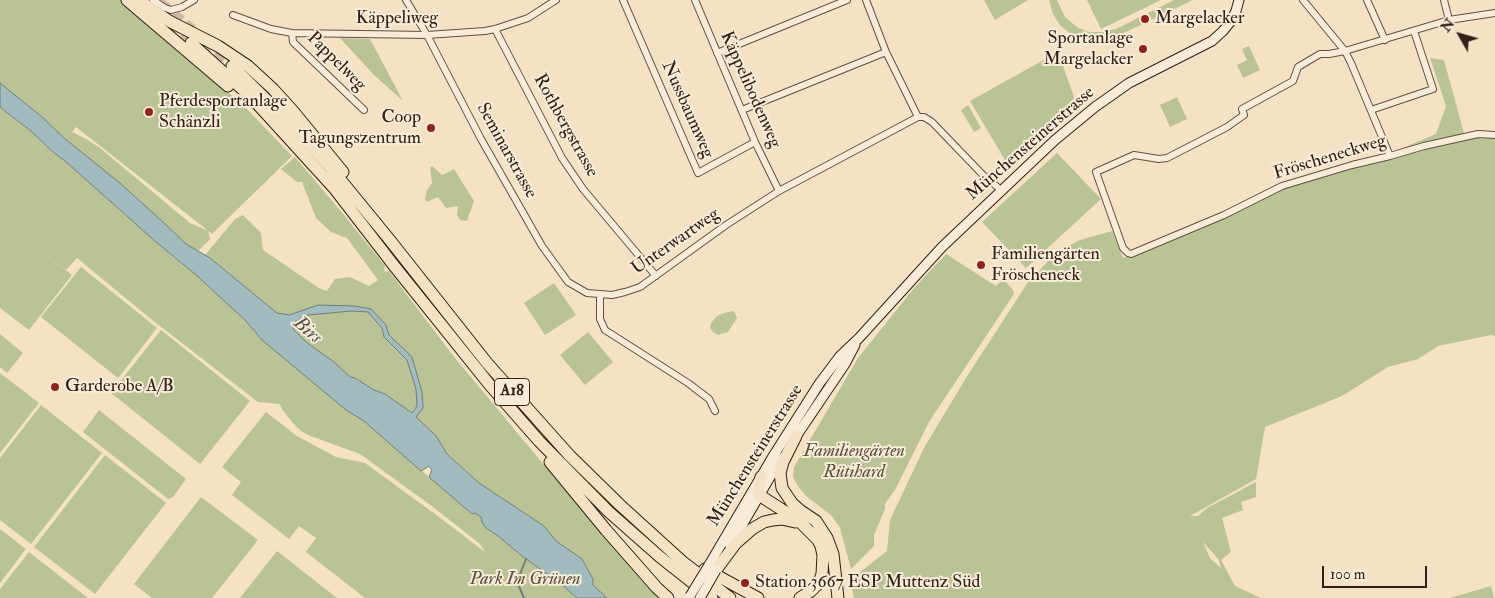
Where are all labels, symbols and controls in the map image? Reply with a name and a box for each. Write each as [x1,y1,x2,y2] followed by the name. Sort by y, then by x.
[356,8,438,30] street label: Käppeliweg
[1155,8,1245,30] place label: Margelacker
[1435,10,1485,60] north arrow
[1139,13,1151,25] marker: Margelacker
[1437,15,1458,36] text: N
[302,28,370,96] street label: Pappelweg
[715,28,785,152] street label: Käppelibodenweg
[1043,28,1133,70] place label: Sportanlage Margelacker
[1137,43,1149,55] marker: Sportanlage Margelacker
[656,58,718,162] street label: Nussbaumweg
[528,71,602,181] street label: Rothbergstrasse
[962,82,1100,206] street label: Münchensteinerstrasse
[159,91,287,134] place label: Pferdesportanlage Schänzli
[471,100,541,202] street label: Seminarstrasse
[143,106,155,118] marker: Pferdesportanlage Schänzli
[298,107,421,150] place label: Coop Tagungszentrum
[425,122,437,134] marker: Coop Tagungszentrum
[1271,131,1389,185] street label: Fröscheneckweg
[628,204,724,280] street label: Unterwartweg
[991,244,1100,286] place label: Familiengärten Fröscheneck
[975,259,987,271] marker: Familiengärten Fröscheneck
[288,313,326,349] water label: Birs
[65,376,174,398] place label: Garderobe A/B
[494,378,530,406] road number: A18
[49,381,61,393] marker: Garderobe A/B
[704,381,808,531] street label: Münchensteinerstrasse
[803,441,905,484] park label: Familiengärten Rütihard
[1325,556,1430,588] scale bar
[1330,565,1365,584] text: 100 m
[470,569,580,591] park label: Park Im Grünen
[755,572,980,594] place label: Station 3667 ESP Muttenz Süd
[739,577,751,589] marker: Station 3667 ESP Muttenz Süd

